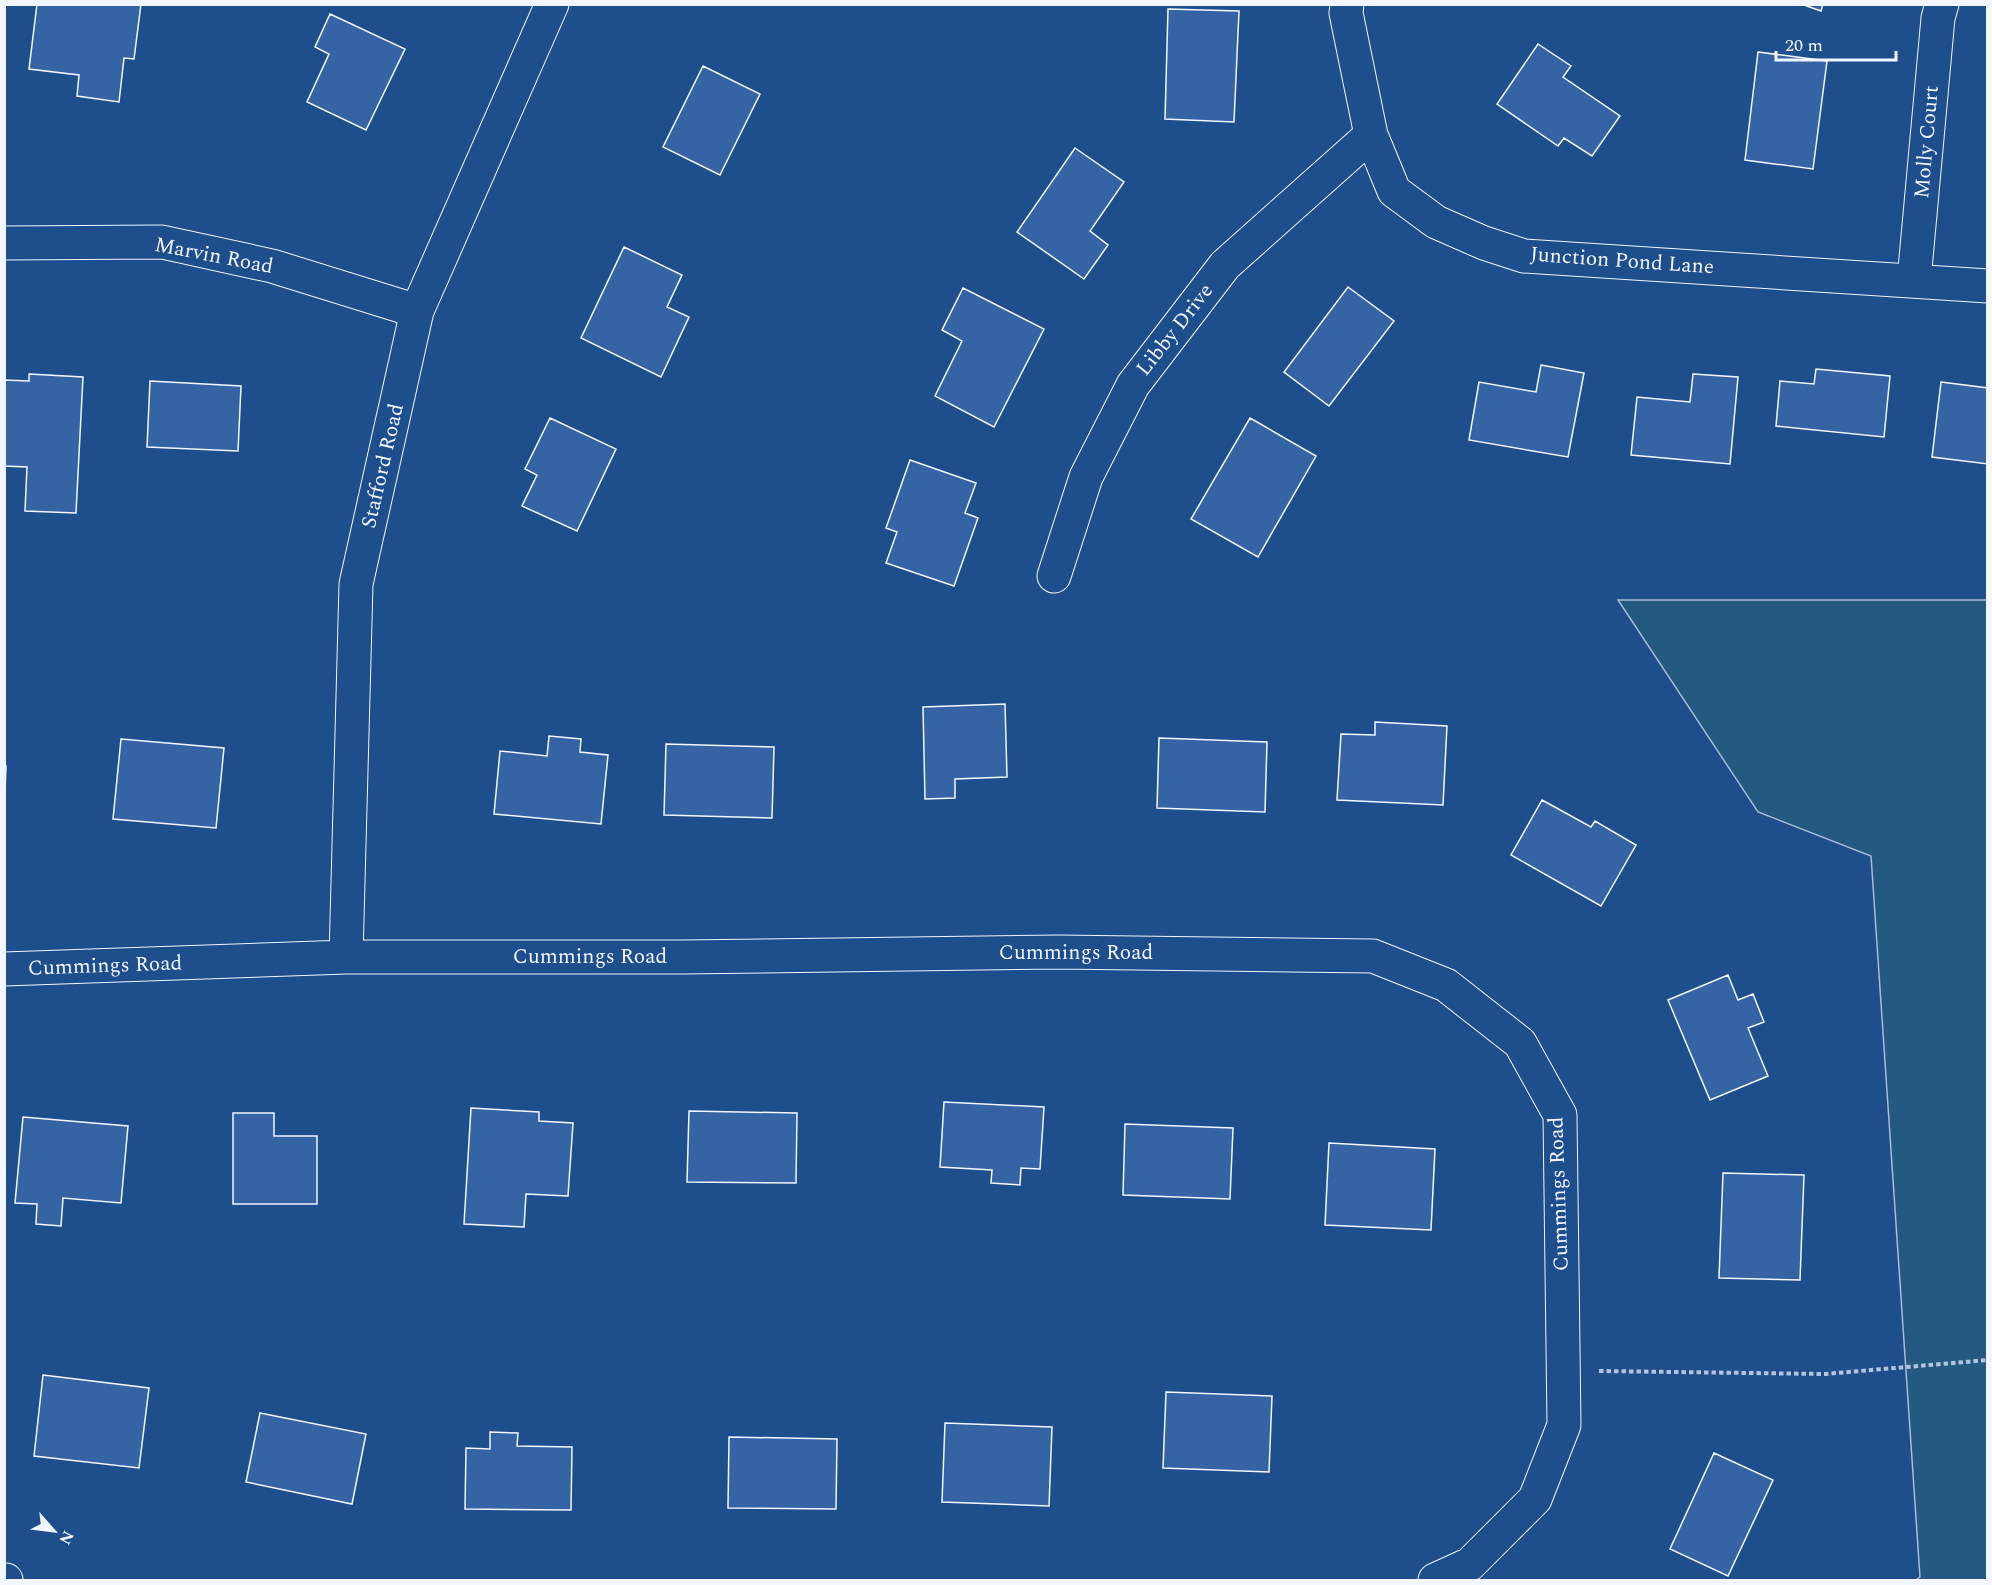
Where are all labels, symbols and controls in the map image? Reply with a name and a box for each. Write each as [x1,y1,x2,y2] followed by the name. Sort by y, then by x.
[1776,24,1896,62] scale bar
[1785,32,1823,59] text: 20 m
[1906,84,1948,200] street label: Molly Court
[152,229,276,283] street label: Marvin Road
[1529,239,1715,283] street label: Junction Pond Lane
[1129,277,1221,383] street label: Libby Drive
[353,400,413,532] street label: Stafford Road
[999,937,1153,969] street label: Cummings Road
[513,941,667,973] street label: Cummings Road
[27,947,183,985] street label: Cummings Road
[1540,1116,1578,1272] street label: Cummings Road
[24,1501,84,1561] north arrow
[53,1526,80,1549] text: N

